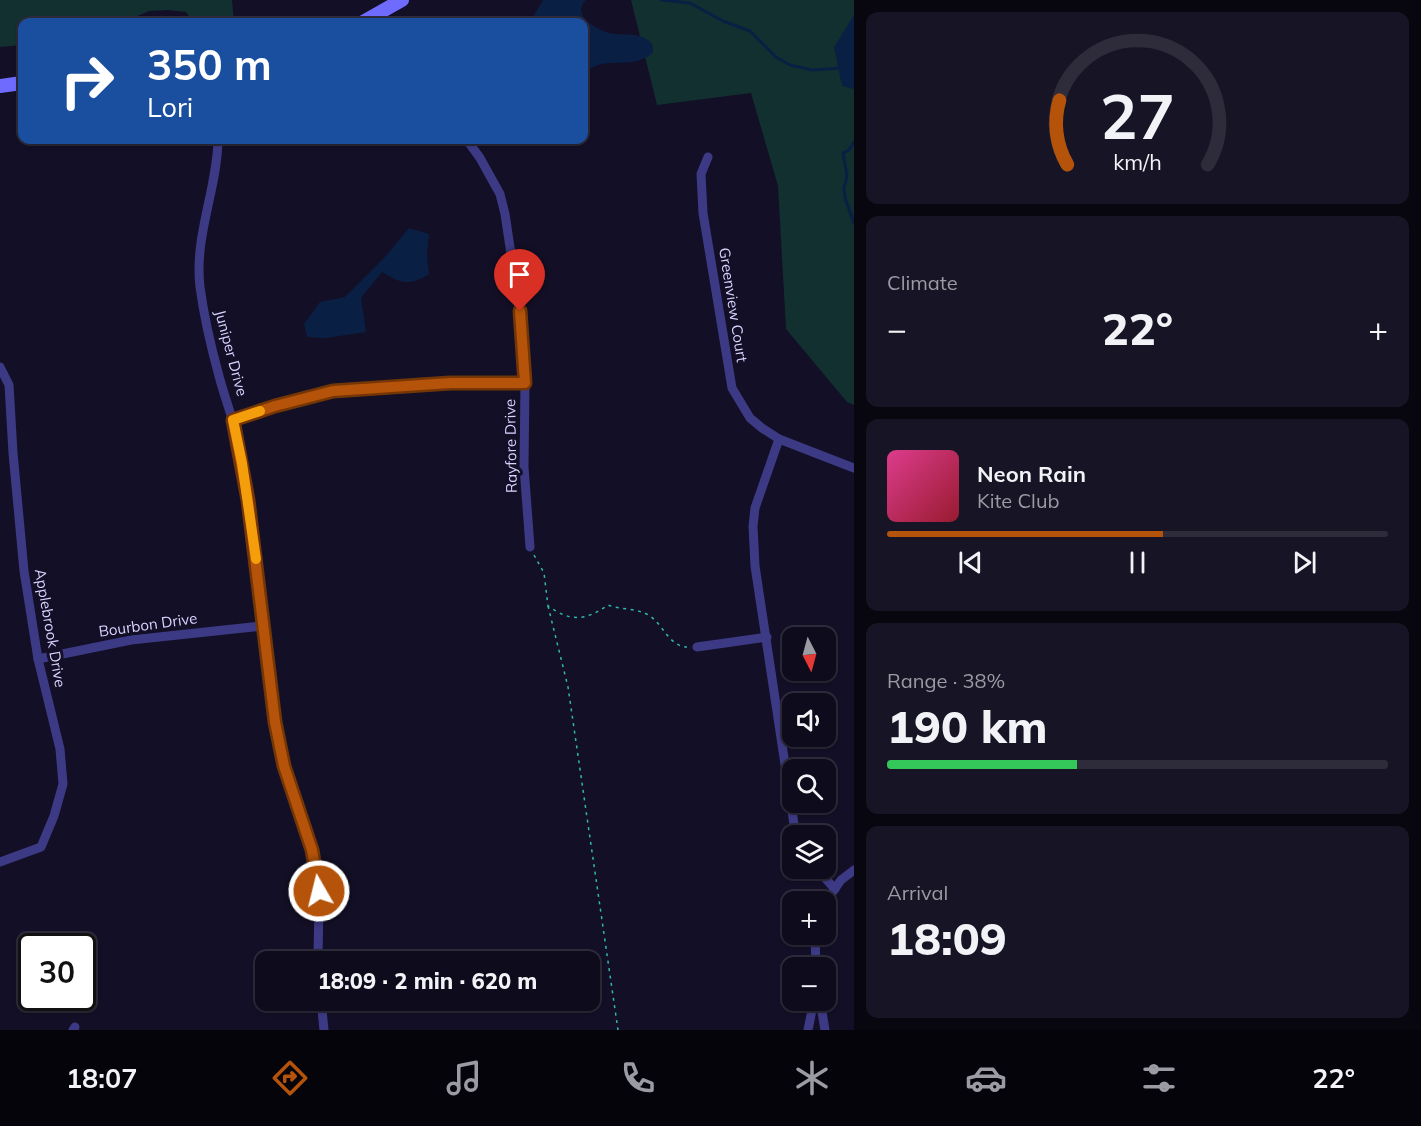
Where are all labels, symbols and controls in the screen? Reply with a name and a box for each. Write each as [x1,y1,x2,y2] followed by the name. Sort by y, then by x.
[147,38,272,91] text: 350 m
[48,42,126,120] icon: right
[1100,76,1175,155] text: 27
[147,90,193,124] text: Lori
[1113,148,1162,175] text: km/h
[715,246,752,364] street label: Greenview Court
[494,249,545,311] pin
[503,258,536,291] icon: arrive
[887,270,958,295] text: Climate
[1102,300,1173,356] text: 22°
[211,308,252,398] street label: Juniper Drive
[887,308,907,349] text: −
[1368,308,1388,349] text: +
[500,399,521,493] street label: Rayfore Drive
[977,460,1086,488] text: Neon Rain
[977,488,1059,513] text: Kite Club
[954,546,987,579] icon: previous
[1121,546,1154,579] icon: pause
[1288,546,1321,579] icon: next
[31,567,70,689] street label: Applebrook Drive
[97,608,198,641] street label: Bourbon Drive
[782,627,836,681] north arrow
[782,627,836,1011] map controls
[887,668,1005,693] text: Range · 38%
[782,693,836,747] button: sound
[887,698,1048,754] text: 190 km
[782,759,836,813] button: search
[782,825,836,879] button: layers
[287,859,351,923] position arrow
[887,880,948,905] text: Arrival
[782,891,836,945] button: +
[887,910,1007,966] text: 18:09
[18,933,96,1011] speed limit sign: 30
[782,957,836,1011] button: −
[318,967,537,995] text: 18:09 · 2 min · 620 m
[269,1057,311,1099] icon: directions
[443,1057,485,1099] icon: music
[617,1057,659,1099] icon: phone
[791,1057,833,1099] icon: climate
[965,1057,1007,1099] icon: car
[1138,1057,1180,1099] icon: filters
[66,1061,137,1095] text: 18:07
[1312,1061,1355,1095] text: 22°

